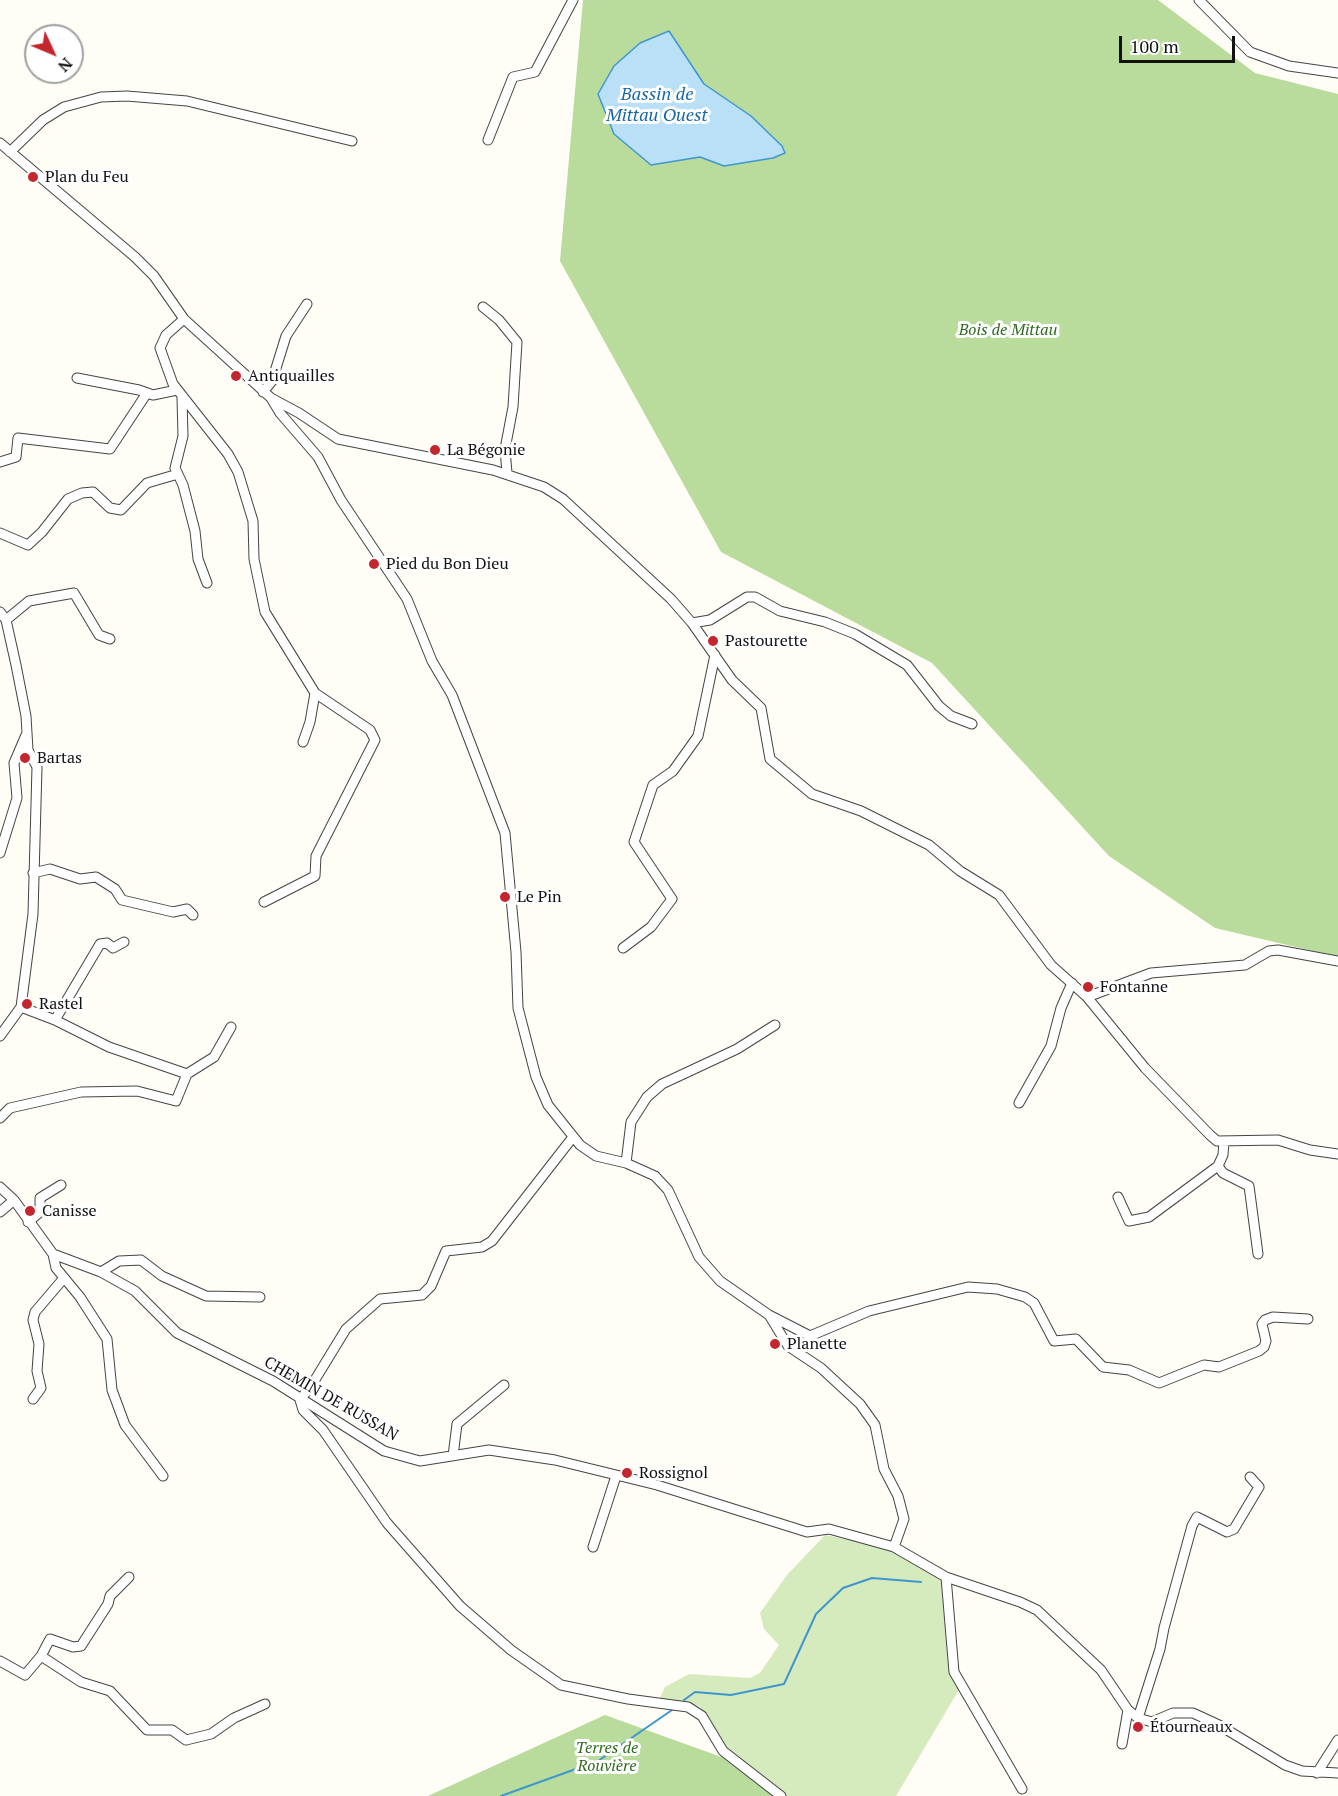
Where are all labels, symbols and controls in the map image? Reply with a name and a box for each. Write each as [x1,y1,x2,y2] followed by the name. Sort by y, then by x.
[24,24,84,84] north arrow
[1122,24,1238,62] scale bar
[1130,34,1179,58] text: 100 m
[53,53,78,77] text: N
[606,84,708,127] water label: Bassin de Mittau Ouest
[45,167,129,187] place label: Plan du Feu
[26,170,40,184] marker: Plan du Feu
[959,320,1057,340] park label: Bois de Mittau
[248,366,335,386] place label: Antiquailles
[229,369,243,383] marker: Antiquailles
[447,440,525,460] place label: La Bégonie
[428,443,442,457] marker: La Bégonie
[386,554,509,574] place label: Pied du Bon Dieu
[367,557,381,571] marker: Pied du Bon Dieu
[725,631,808,651] place label: Pastourette
[706,634,720,648] marker: Pastourette
[37,748,82,768] place label: Bartas
[18,751,32,765] marker: Bartas
[517,887,562,907] place label: Le Pin
[498,890,512,904] marker: Le Pin
[1100,977,1168,997] place label: Fontanne
[1081,980,1095,994] marker: Fontanne
[39,994,83,1014] place label: Rastel
[20,997,34,1011] marker: Rastel
[42,1201,97,1221] place label: Canisse
[23,1204,37,1218] marker: Canisse
[787,1334,847,1354] place label: Planette
[768,1337,782,1351] marker: Planette
[261,1353,401,1445] street label: CHEMIN DE RUSSAN
[639,1463,708,1483] place label: Rossignol
[620,1466,634,1480] marker: Rossignol
[1150,1717,1233,1737] place label: Étourneaux
[1131,1720,1145,1734] marker: Étourneaux
[576,1738,638,1776] park label: Terres de Rouvière

